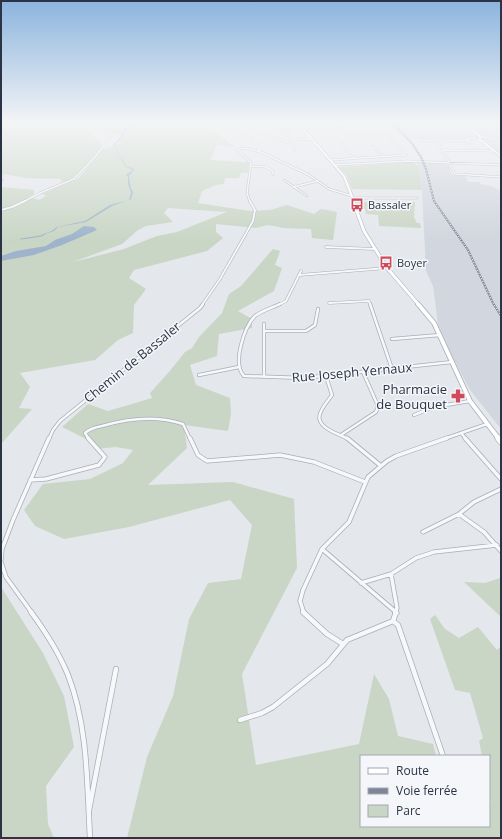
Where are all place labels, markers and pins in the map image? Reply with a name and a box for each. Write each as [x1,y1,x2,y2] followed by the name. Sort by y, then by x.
[349,197,365,213] bus stop icon: Bassaler
[368,197,412,212] place label: Bassaler
[378,255,394,271] bus stop icon: Boyer
[397,255,427,270] place label: Boyer
[376,380,447,413] place label: Pharmacie de Bouquet
[450,388,466,404] pharmacy icon: Pharmacie de Bouquet

